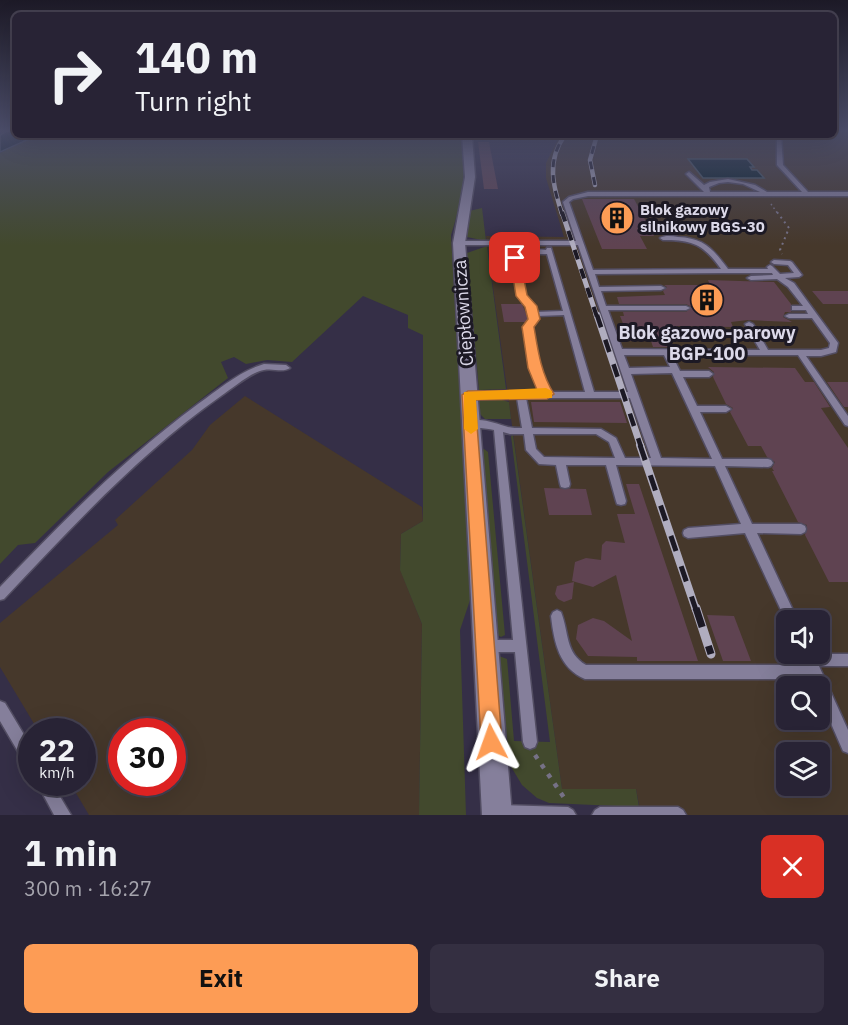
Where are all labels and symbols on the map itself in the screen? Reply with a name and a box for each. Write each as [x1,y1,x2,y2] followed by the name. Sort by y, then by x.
[599,200,635,236] building icon: Blok gazowy silnikowy BGS-30
[640,200,765,236] place label: Blok gazowy silnikowy BGS-30
[489,232,540,283] pin
[448,259,478,367] street label: Ciepłownicza
[689,282,725,318] building icon: Blok gazowo-parowy BGP-100
[618,321,796,365] place label: Blok gazowo-parowy BGP-100
[459,710,523,774] position arrow
[108,718,186,796] speed limit sign: 30

